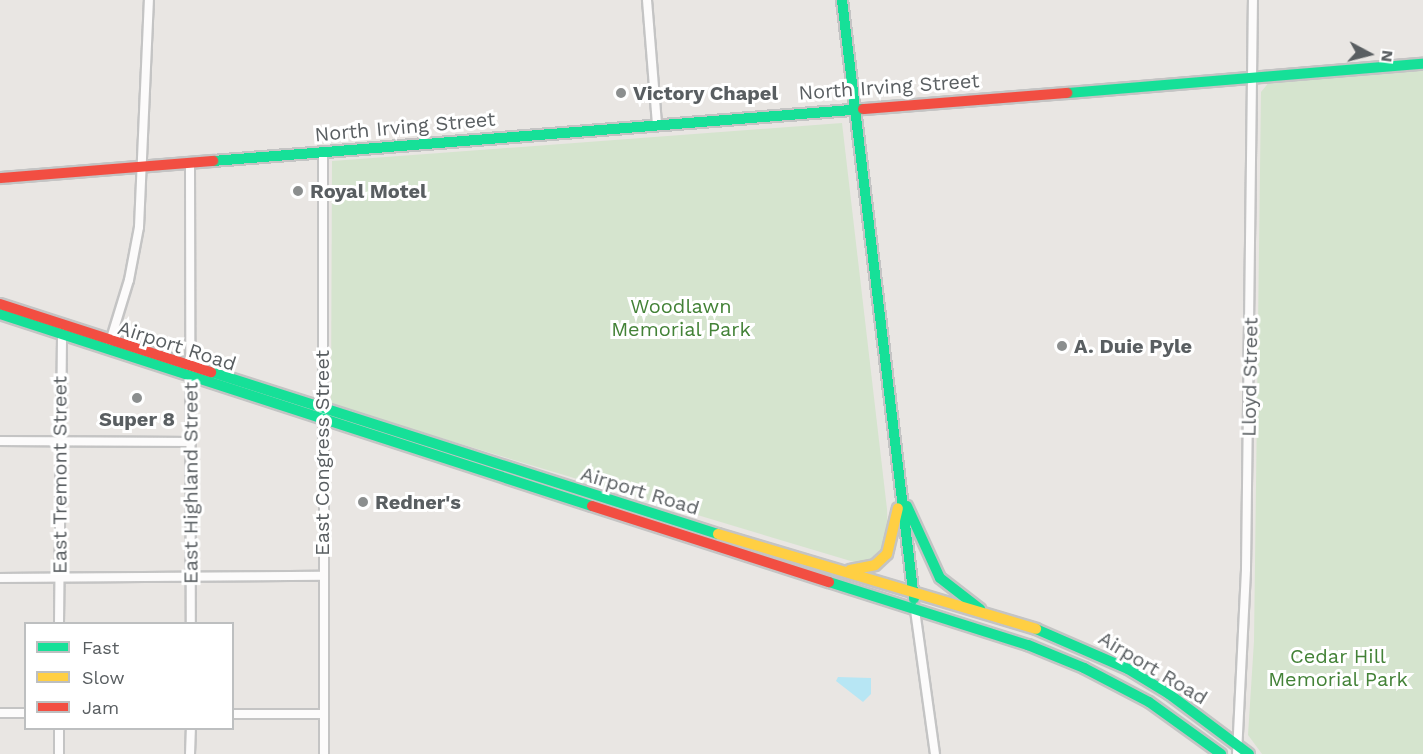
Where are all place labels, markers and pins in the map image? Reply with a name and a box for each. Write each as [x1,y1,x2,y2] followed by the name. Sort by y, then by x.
[633,81,778,105] place label: Victory Chapel
[614,86,628,100] marker: Victory Chapel
[310,179,427,203] place label: Royal Motel
[291,184,305,198] marker: Royal Motel
[1074,334,1192,358] place label: A. Duie Pyle
[1055,339,1069,353] marker: A. Duie Pyle
[130,391,144,405] marker: Super 8
[99,407,175,431] place label: Super 8
[375,490,461,514] place label: Redner's
[356,495,370,509] marker: Redner's

